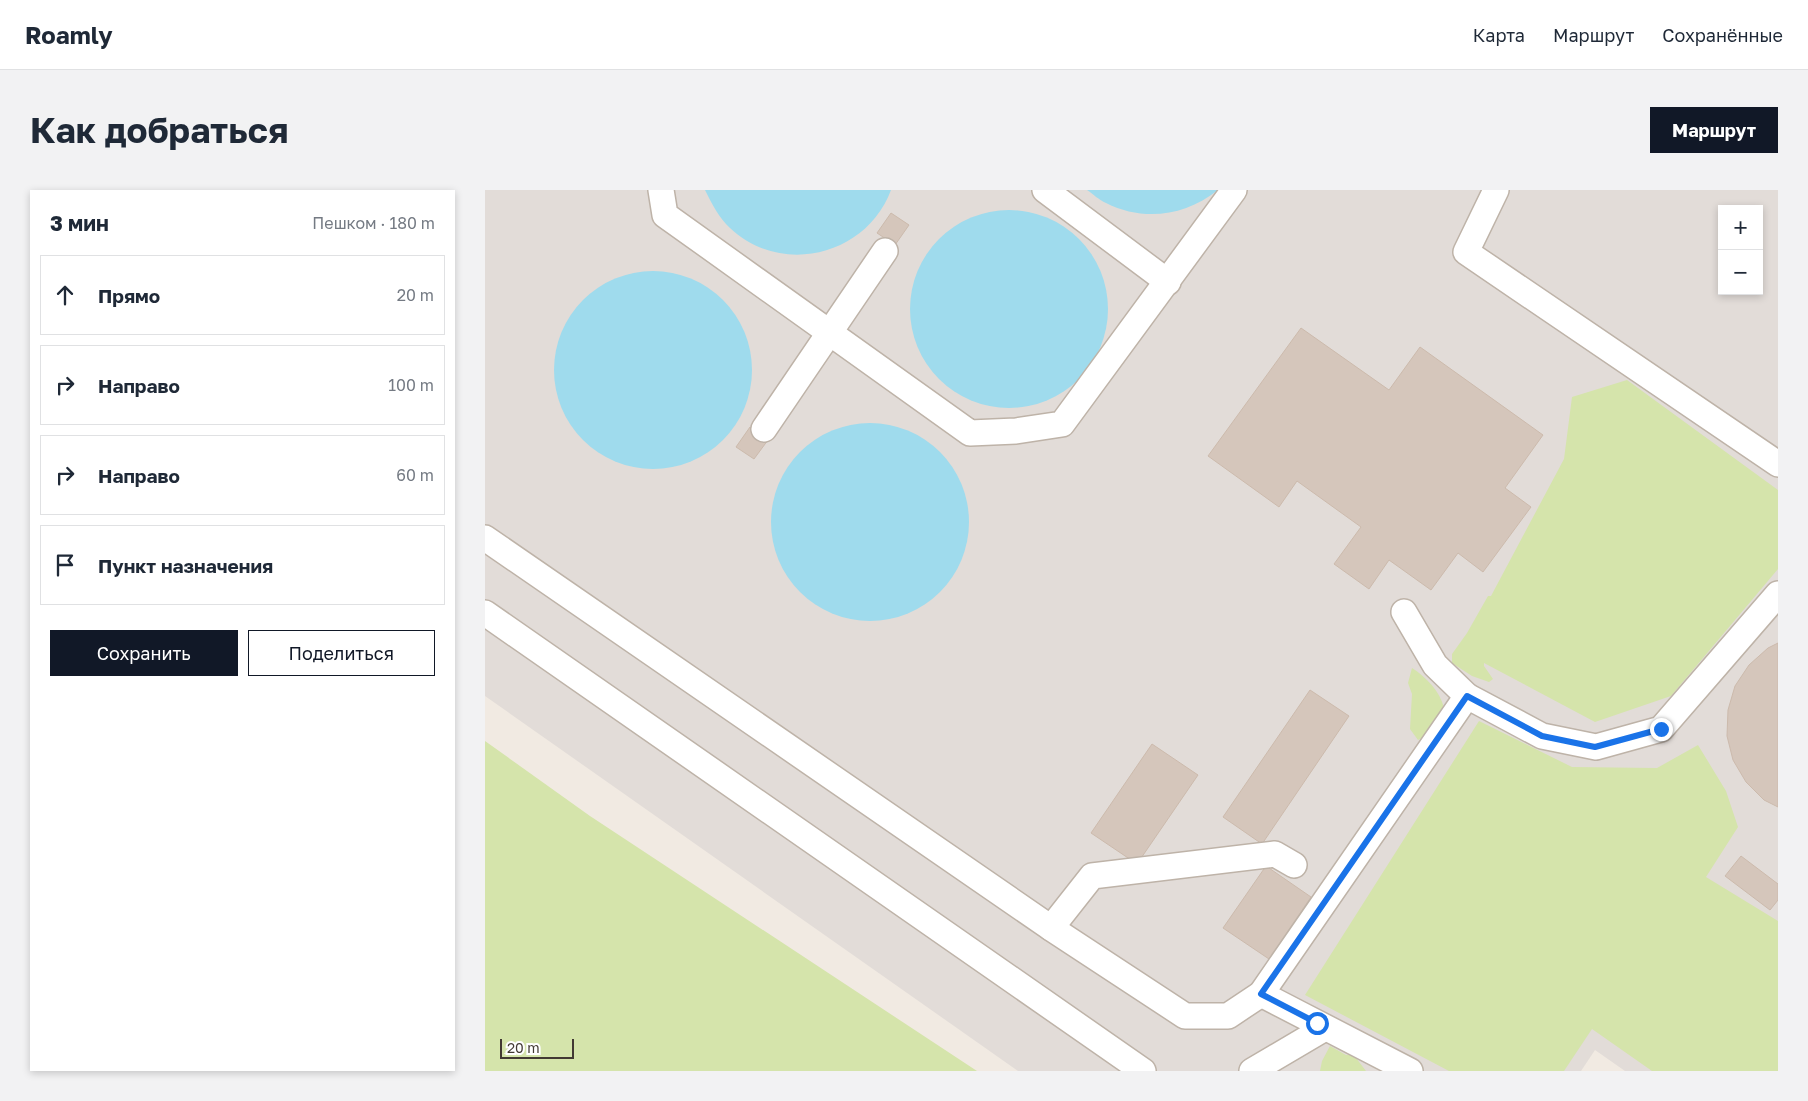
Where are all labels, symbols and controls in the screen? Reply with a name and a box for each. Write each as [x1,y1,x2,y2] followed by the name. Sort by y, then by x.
[25,20,113,49] text: Roamly
[1473,24,1525,46] text: Карта
[1553,24,1634,46] text: Маршрут
[1662,24,1783,46] text: Сохранённые
[1650,107,1778,153] button: Маршрут
[30,109,288,151] text: Как добраться
[1718,205,1763,295] map controls
[1718,205,1763,250] button: +
[50,210,109,236] text: 3 мин
[312,213,435,233] text: Пешком · 180 m
[1718,250,1763,295] button: −
[51,281,79,309] icon: ahead
[98,284,160,307] text: Прямо
[397,285,434,305] text: 20 m
[51,371,79,399] icon: right
[98,374,180,397] text: Направо
[388,375,434,395] text: 100 m
[51,461,79,489] icon: right
[98,464,180,487] text: Направо
[396,465,434,485] text: 60 m
[51,551,79,579] icon: arrive
[98,554,273,577] text: Пункт назначения
[50,630,238,676] button: Сохранить
[248,630,435,676] button: Поделиться
[1650,718,1673,741] route end
[1306,1012,1329,1035] route start
[500,1036,574,1059] scale bar
[507,1039,540,1056] text: 20 m

